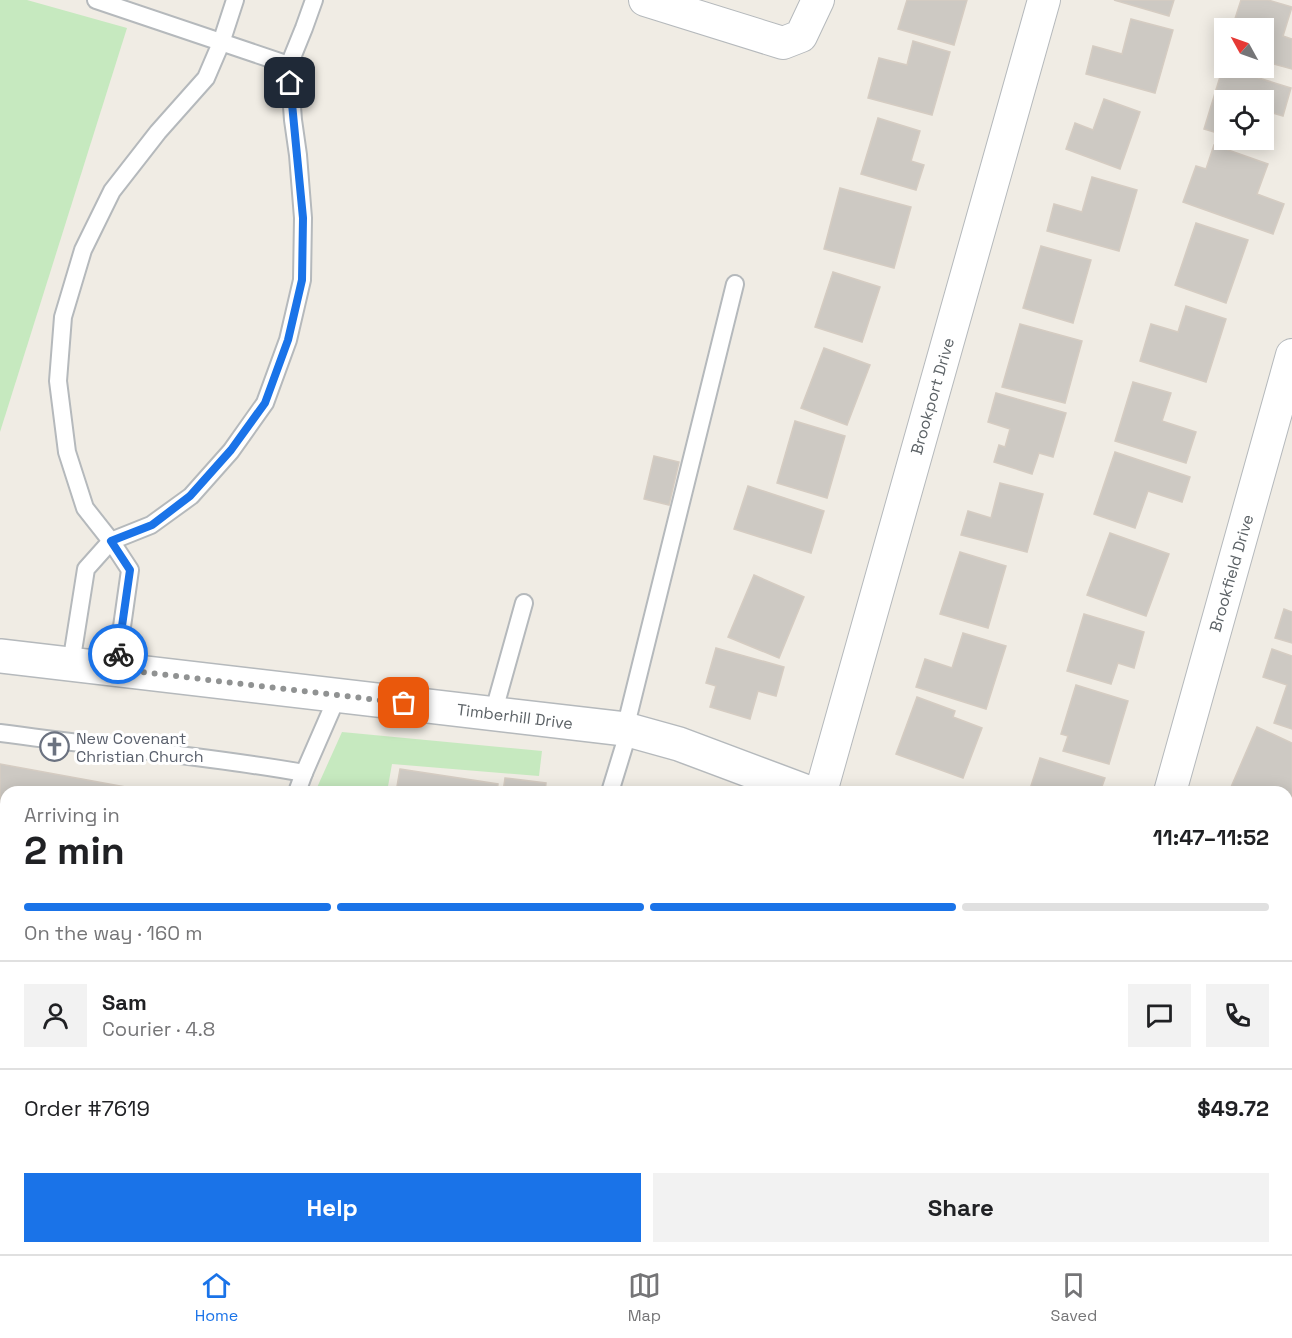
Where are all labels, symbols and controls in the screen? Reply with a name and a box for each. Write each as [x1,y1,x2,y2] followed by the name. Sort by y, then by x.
[1214,18,1274,78] north arrow
[1214,18,1274,150] map controls
[264,57,315,108] pin
[273,66,306,99] icon: home
[1214,90,1274,150] button: locate
[906,335,959,457] street label: Brookport Drive
[1205,512,1258,634] street label: Brookfield Drive
[88,624,148,684] courier
[102,638,135,671] icon: bike
[378,677,429,728] pin
[387,686,420,719] icon: bag
[456,699,574,734] street label: Timberhill Drive
[76,728,204,767] place label: New Covenant Christian Church
[39,731,71,763] church icon: New Covenant Christian Church
[24,802,120,828] text: Arriving in
[1153,823,1269,851] text: 11:47–11:52
[24,826,125,875] text: 2 min
[24,920,202,946] text: On the way · 160 m
[24,984,87,1047] button: person
[1128,984,1191,1047] button: chat
[1206,984,1269,1047] button: phone
[102,988,147,1016] text: Sam
[102,1016,215,1042] text: Courier · 4.8
[24,1094,150,1122] text: Order #7619
[1197,1094,1269,1122] text: $49.72
[24,1173,641,1242] button: Help
[653,1173,1269,1242] button: Share
[195,1269,238,1326] tab: Home
[628,1269,661,1326] tab: Map
[1051,1269,1097,1326] tab: Saved

